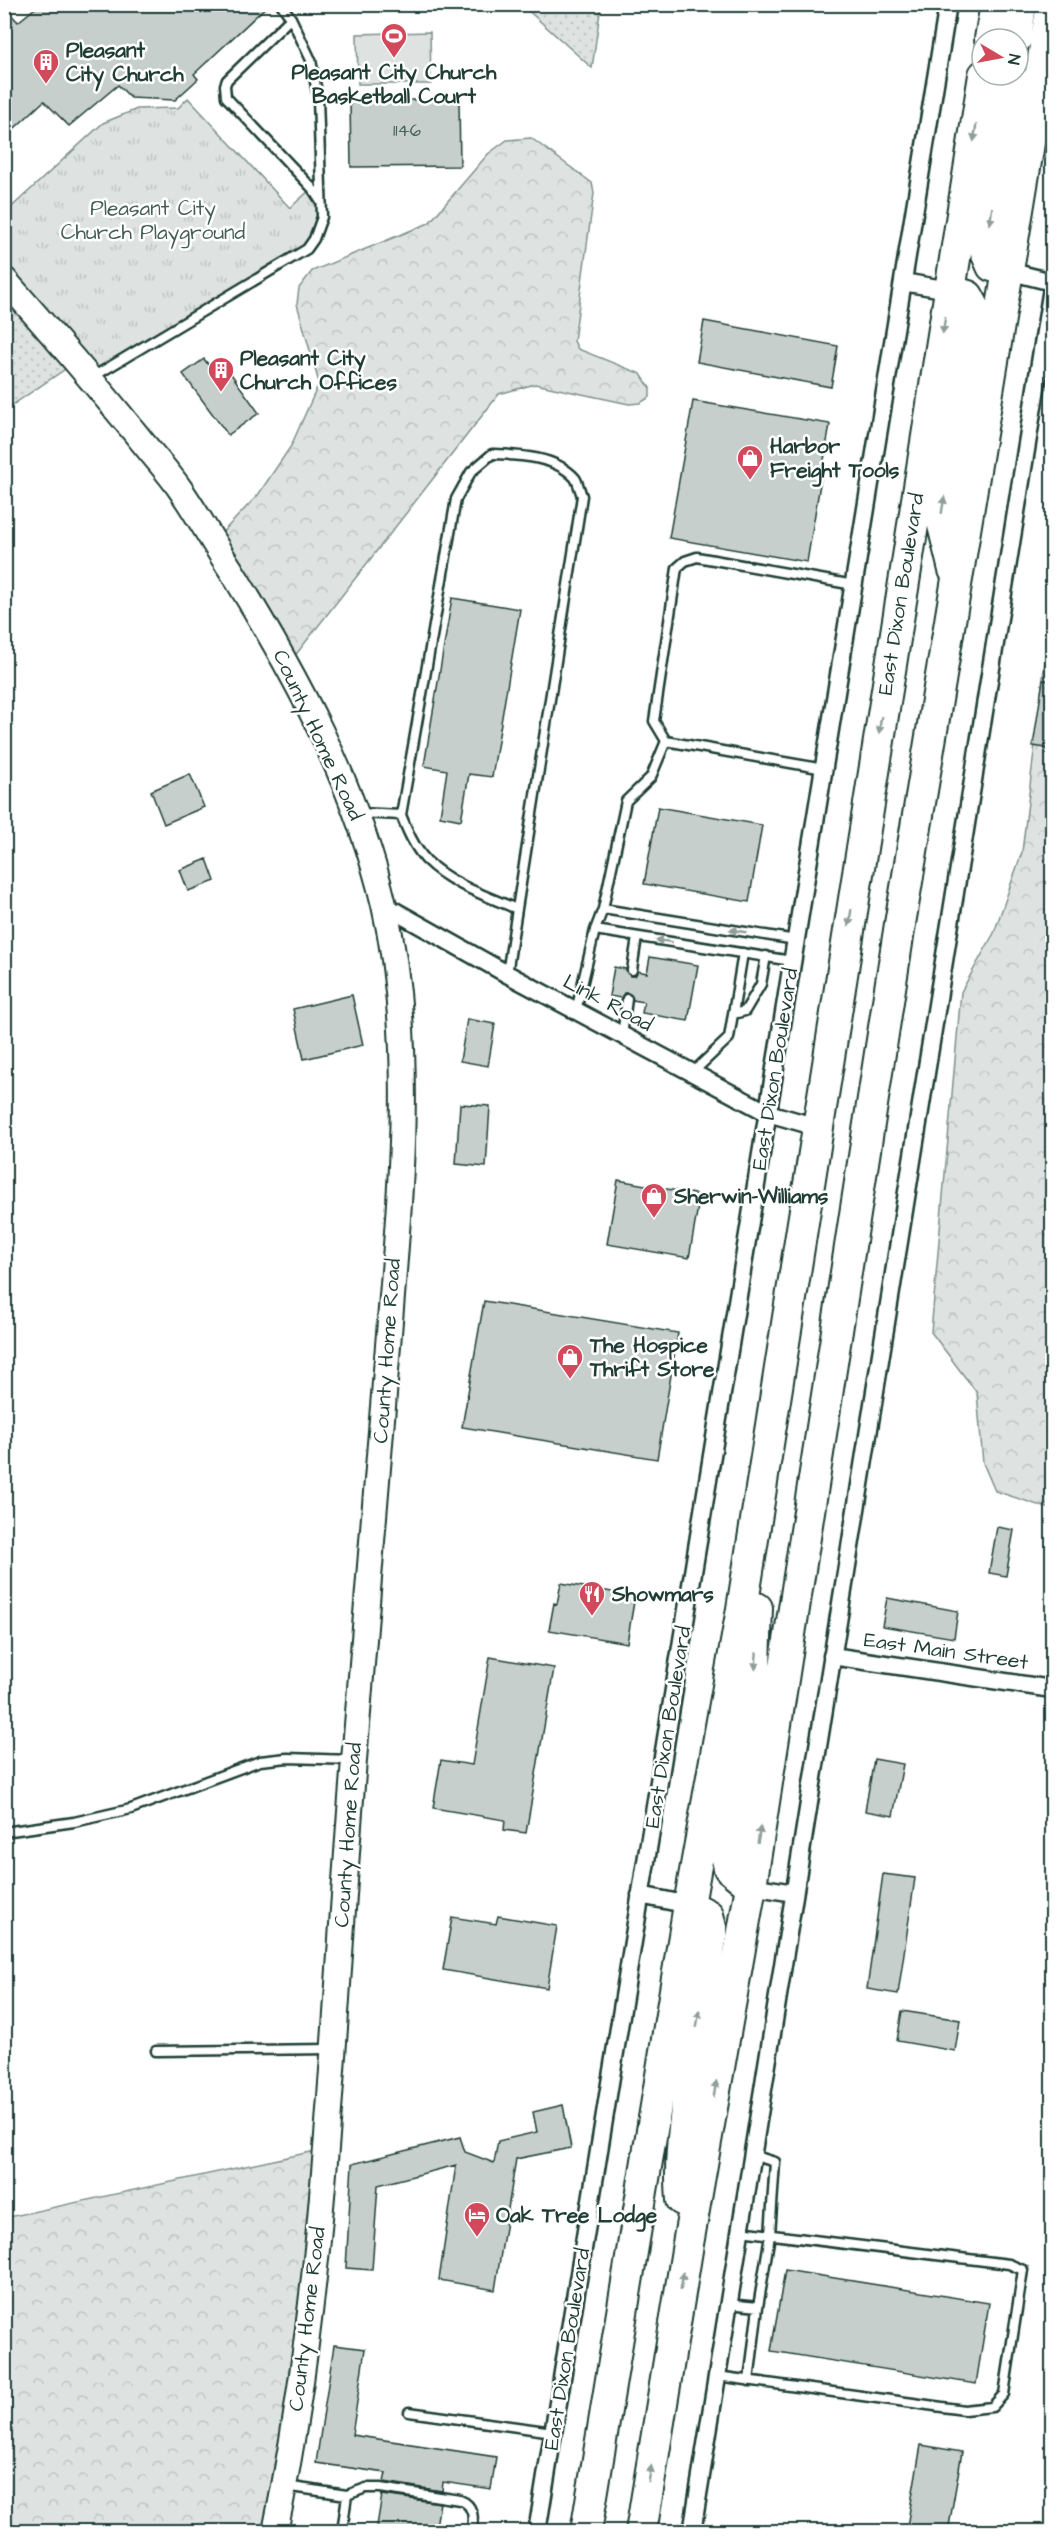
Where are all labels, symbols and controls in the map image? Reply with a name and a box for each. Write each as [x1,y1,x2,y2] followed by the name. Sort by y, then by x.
[379,21,409,59] sports icon: Pleasant City Church Basketball Court
[970,27,1030,87] north arrow
[66,36,184,92] place label: Pleasant City Church
[31,47,61,85] building icon: Pleasant City Church
[1002,53,1025,66] text: N
[291,58,497,111] place label: Pleasant City Church Basketball Court
[393,118,421,143] house number: 1146
[970,123,979,142] one-way arrow
[61,194,246,249] park label: Pleasant City Church Playground
[986,207,996,226] one-way arrow
[939,316,948,335] one-way arrow
[240,344,397,397] place label: Pleasant City Church Offices
[206,355,236,393] building icon: Pleasant City Church Offices
[770,432,900,487] place label: Harbor Freight Tools
[735,443,765,481] shop icon: Harbor Freight Tools
[871,491,931,697] street label: East Dixon Boulevard
[939,495,948,514] one-way arrow
[264,645,370,826] street label: County Home Road
[876,716,885,735] one-way arrow
[845,908,854,927] one-way arrow
[728,926,747,935] one-way arrow
[655,937,674,946] one-way arrow
[745,966,805,1172] street label: East Dixon Boulevard
[558,967,658,1039] street label: Link Road
[639,1181,669,1219] shop icon: Sherwin-Williams
[673,1182,829,1211] place label: Sherwin-Williams
[366,1257,410,1445] street label: County Home Road
[589,1331,715,1384] place label: The Hospice Thrift Store
[555,1342,585,1380] shop icon: The Hospice Thrift Store
[577,1579,607,1617] restaurant icon: Showmars
[611,1580,714,1609] place label: Showmars
[638,1624,698,1830] street label: East Dixon Boulevard
[862,1625,1030,1677] street label: East Main Street
[751,1651,761,1670] one-way arrow
[327,1741,371,1929] street label: County Home Road
[754,1825,763,1844] one-way arrow
[694,2010,703,2029] one-way arrow
[711,2079,720,2098] one-way arrow
[462,2200,492,2238] hotel icon: Oak Tree Lodge
[496,2201,658,2232] place label: Oak Tree Lodge
[281,2225,335,2413] street label: County Home Road
[537,2246,597,2452] street label: East Dixon Boulevard
[677,2272,686,2291] one-way arrow
[646,2464,655,2483] one-way arrow

